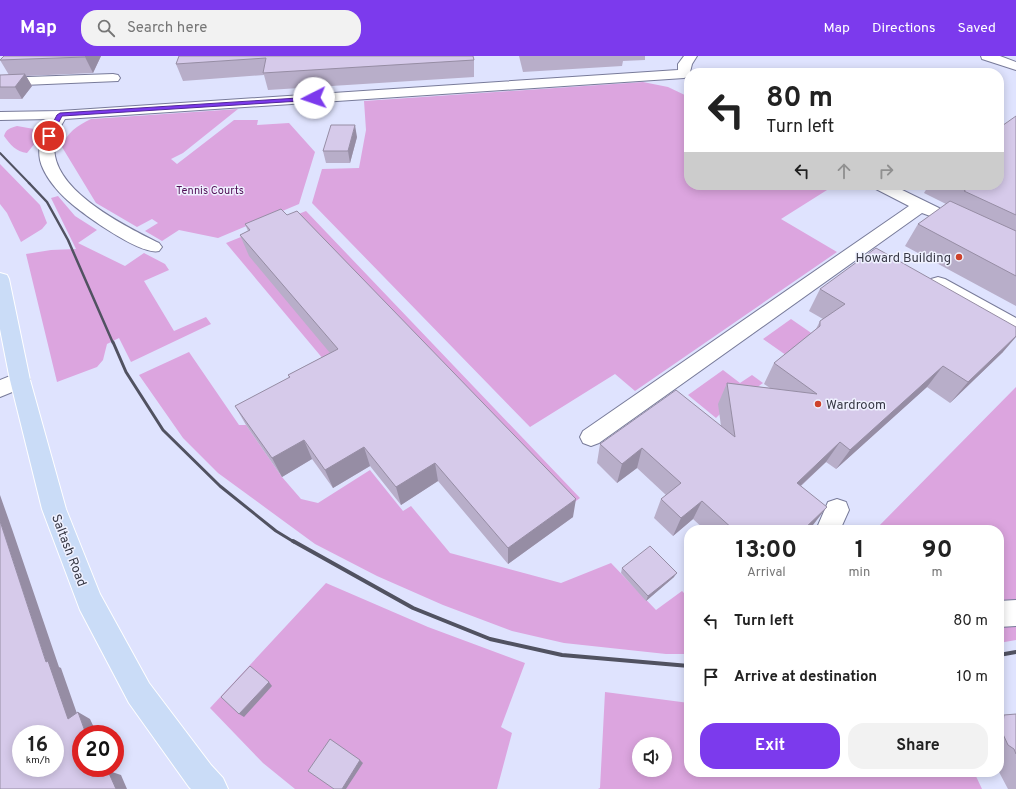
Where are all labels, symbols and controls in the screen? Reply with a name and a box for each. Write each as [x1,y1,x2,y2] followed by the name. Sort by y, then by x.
[81,10,361,46] search box
[20,16,57,40] text: Map
[95,17,117,39] icon: search
[127,19,207,38] text: Search here
[824,20,850,37] text: Map
[872,20,936,37] text: Directions
[958,20,996,37] text: Saved
[293,77,335,119] position arrow
[766,81,833,117] text: 80 m
[700,84,752,136] icon: left
[766,116,834,139] text: Turn left
[32,119,66,153] pin
[38,125,60,147] icon: arrive
[791,160,813,182] icon: left
[833,160,855,182] icon: ahead
[875,160,897,182] icon: right
[176,184,244,198] park label: Tennis Courts
[855,251,951,267] place label: Howard Building
[954,252,964,262] marker: Howard Building
[826,398,886,414] place label: Wardroom
[813,399,823,409] marker: Wardroom
[47,512,89,589] street label: Saltash Road
[736,536,797,566] text: 13:00
[855,536,864,566] text: 1
[922,536,952,566] text: 90
[747,565,786,581] text: Arrival
[849,565,870,581] text: min
[932,565,943,581] text: m
[700,610,722,632] icon: left
[734,612,794,631] text: Turn left
[953,612,988,631] text: 80 m
[700,666,722,688] icon: arrive
[734,668,877,687] text: Arrive at destination
[957,668,988,687] text: 10 m
[700,723,840,769] button: Exit
[848,723,988,769] button: Share
[72,725,124,777] speed limit sign: 20
[28,733,48,759] text: 16
[632,737,672,777] map controls
[632,737,672,777] button: sound
[26,754,50,767] text: km/h

